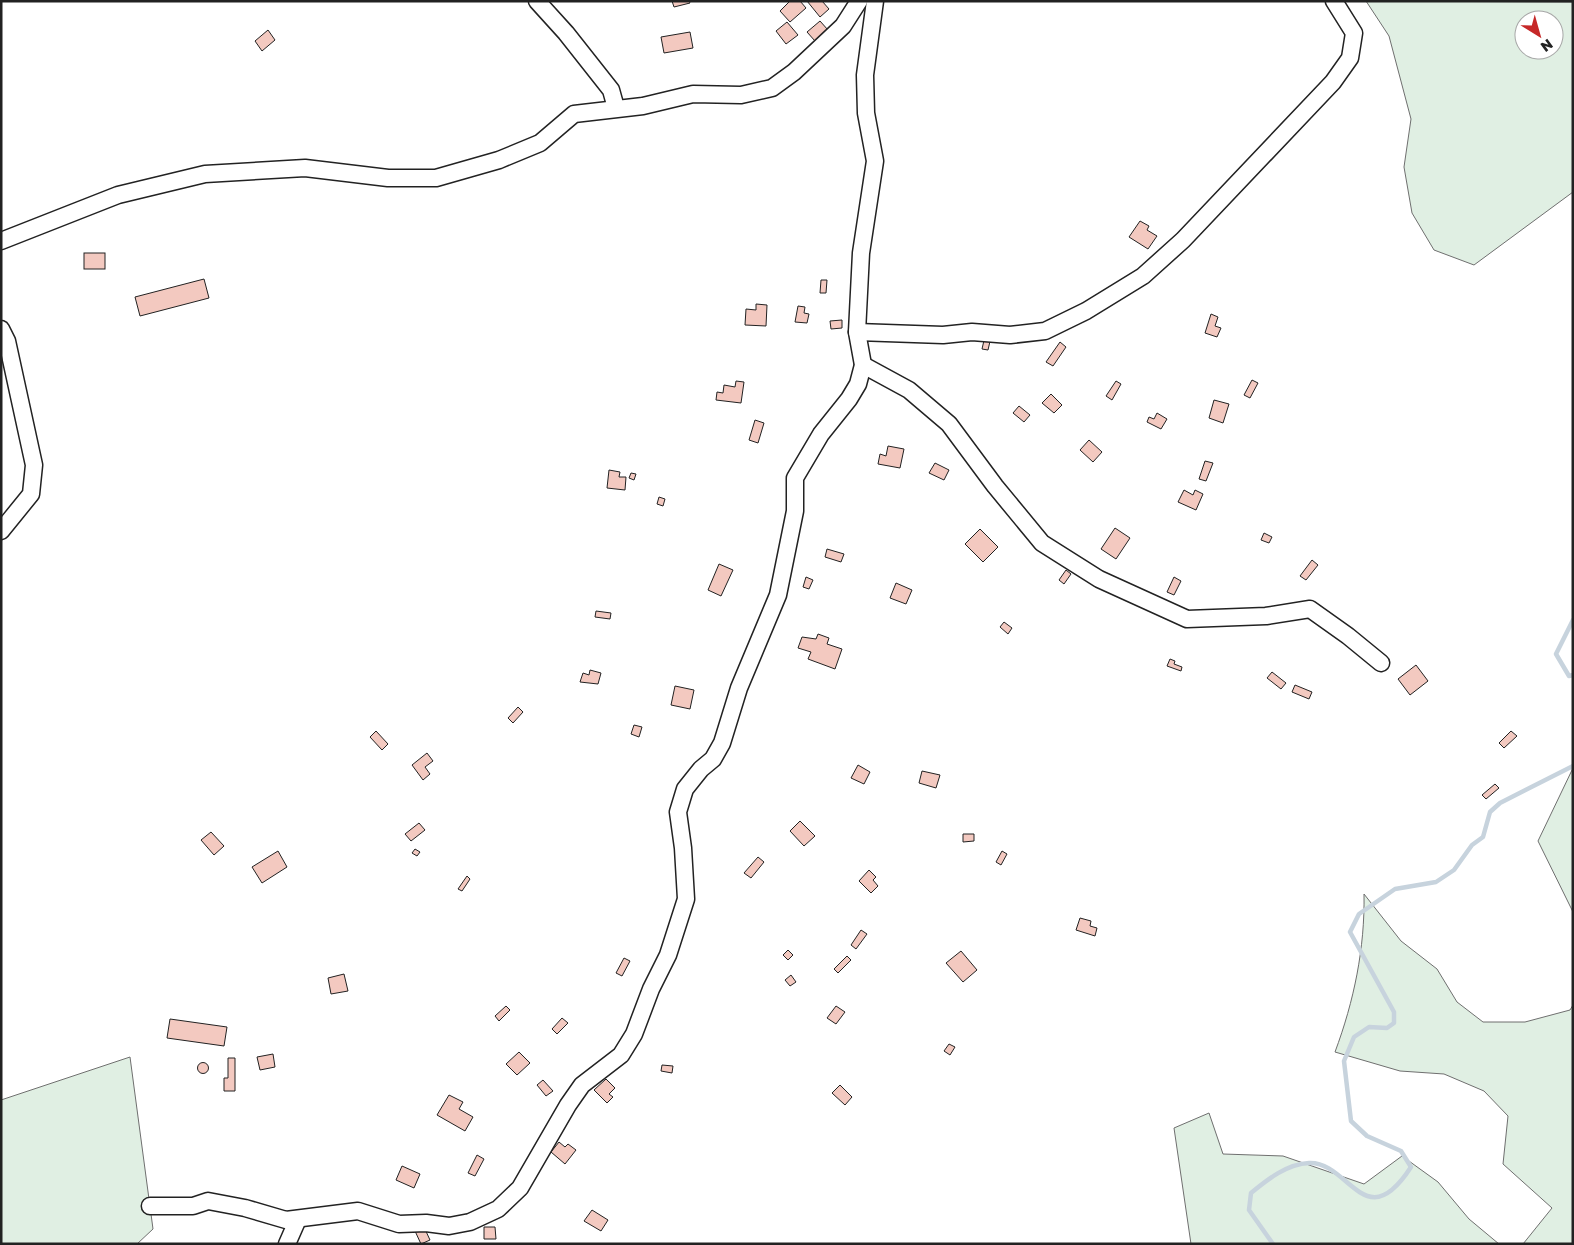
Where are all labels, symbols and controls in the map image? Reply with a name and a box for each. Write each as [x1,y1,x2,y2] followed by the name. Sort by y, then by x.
[1514,10,1564,60] north arrow
[1538,36,1556,56] text: N

